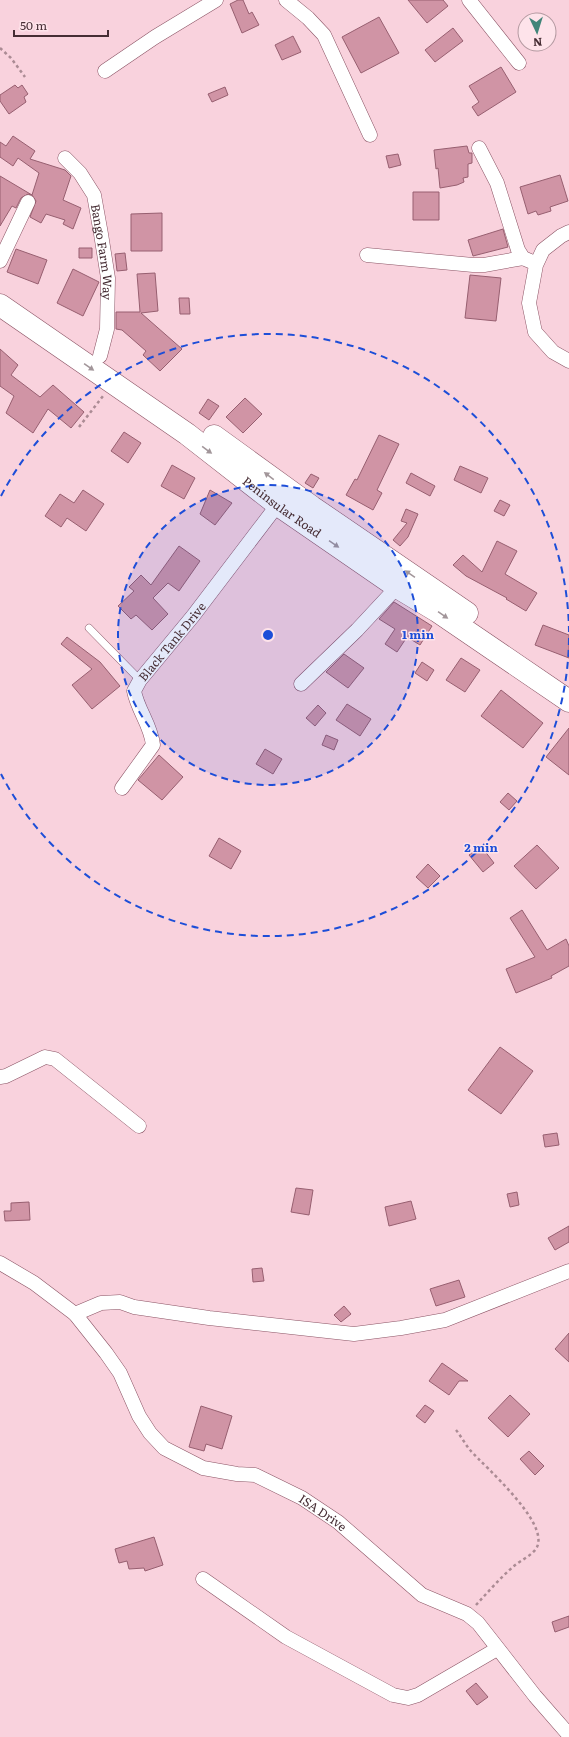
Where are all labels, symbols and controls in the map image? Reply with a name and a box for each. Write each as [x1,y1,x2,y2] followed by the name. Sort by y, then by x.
[14,12,108,38] scale bar
[517,12,557,52] north arrow
[20,16,47,34] text: 50 m
[533,35,543,51] text: N
[87,203,117,300] street label: Bango Farm Way
[84,363,95,371] one-way arrow
[202,445,213,454] one-way arrow
[239,472,326,542] street label: Peninsular Road
[263,472,274,480] one-way arrow
[329,540,339,548] one-way arrow
[404,570,415,578] one-way arrow
[134,598,210,685] street label: Black Tank Drive
[438,611,448,619] one-way arrow
[402,625,435,643] text: 1 min
[261,628,275,642] centre of rings
[464,838,498,856] text: 2 min
[295,1489,351,1535] street label: ISA Drive

